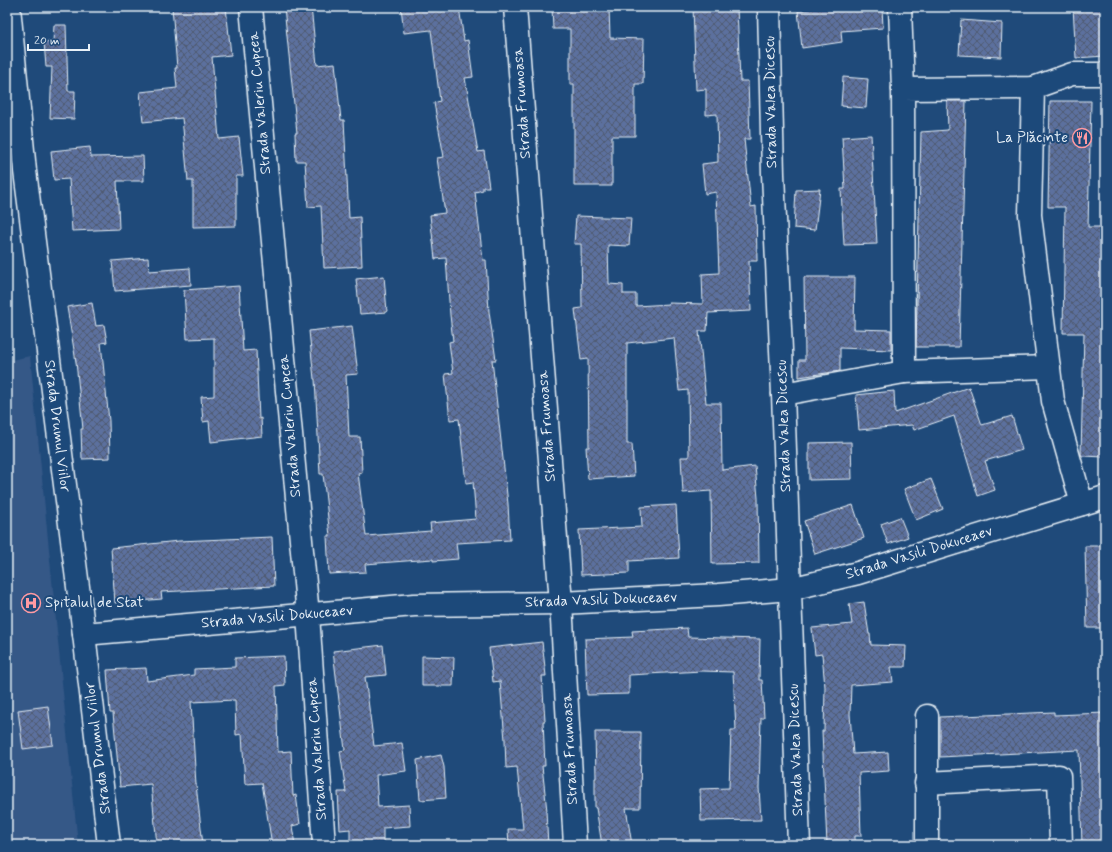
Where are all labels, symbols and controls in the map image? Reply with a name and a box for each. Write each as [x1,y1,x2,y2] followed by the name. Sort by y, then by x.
[28,26,89,52] scale bar
[244,30,276,175] street label: Strada Valeriu Cupcea
[34,33,60,49] text: 20 m
[760,36,782,168] street label: Strada Valea Dicescu
[508,46,536,159] street label: Strada Frumoasa
[1071,127,1093,149] restaurant icon: La Plăcinte
[996,128,1068,148] place label: La Plăcinte
[274,353,306,498] street label: Strada Valeriu Cupcea
[39,359,75,494] street label: Strada Drumul Viilor
[772,359,796,493] street label: Strada Valea Dicescu
[533,369,561,482] street label: Strada Frumoasa
[843,521,995,585] street label: Strada Vasili Dokuceaev
[525,587,678,613] street label: Strada Vasili Dokuceaev
[20,592,42,614] hospital icon: Spitalul de Stat
[45,593,144,613] place label: Spitalul de Stat
[200,600,354,634] street label: Strada Vasili Dokuceaev
[302,676,332,821] street label: Strada Valeriu Cupcea
[80,680,116,815] street label: Strada Drumul Viilor
[784,683,808,817] street label: Strada Valea Dicescu
[557,692,583,805] street label: Strada Frumoasa

